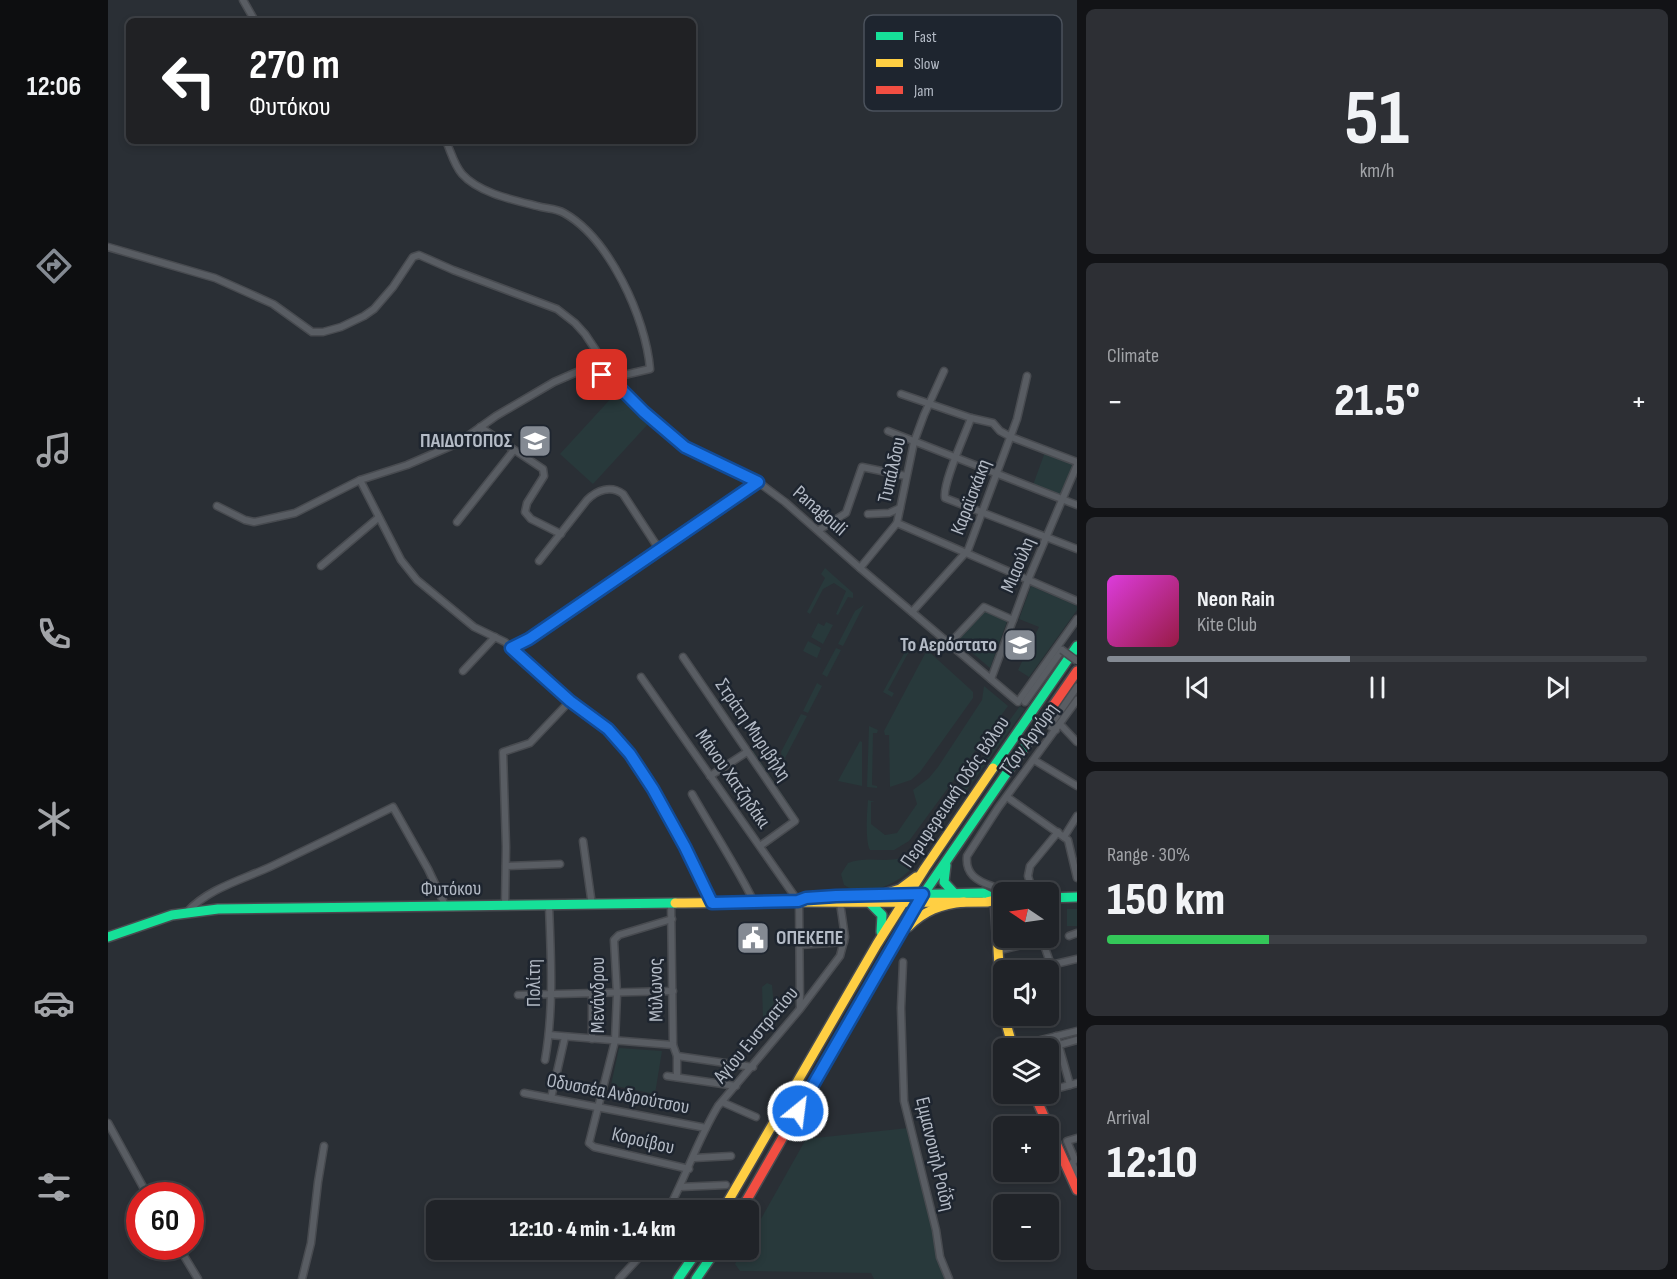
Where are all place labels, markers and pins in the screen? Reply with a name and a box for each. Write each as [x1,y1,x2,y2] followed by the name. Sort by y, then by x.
[576,349,627,400] pin
[517,423,553,459] school or university icon: ΠΑΙΔΟΤΟΠΟΣ
[420,429,512,453] place label: ΠΑΙΔΟΤΟΠΟΣ
[1002,627,1038,663] school or university icon: Το Αερόστατο
[900,633,997,657] place label: Το Αερόστατο
[735,920,771,956] public building icon: ΟΠΕΚΕΠΕ
[776,926,843,950] place label: ΟΠΕΚΕΠΕ

